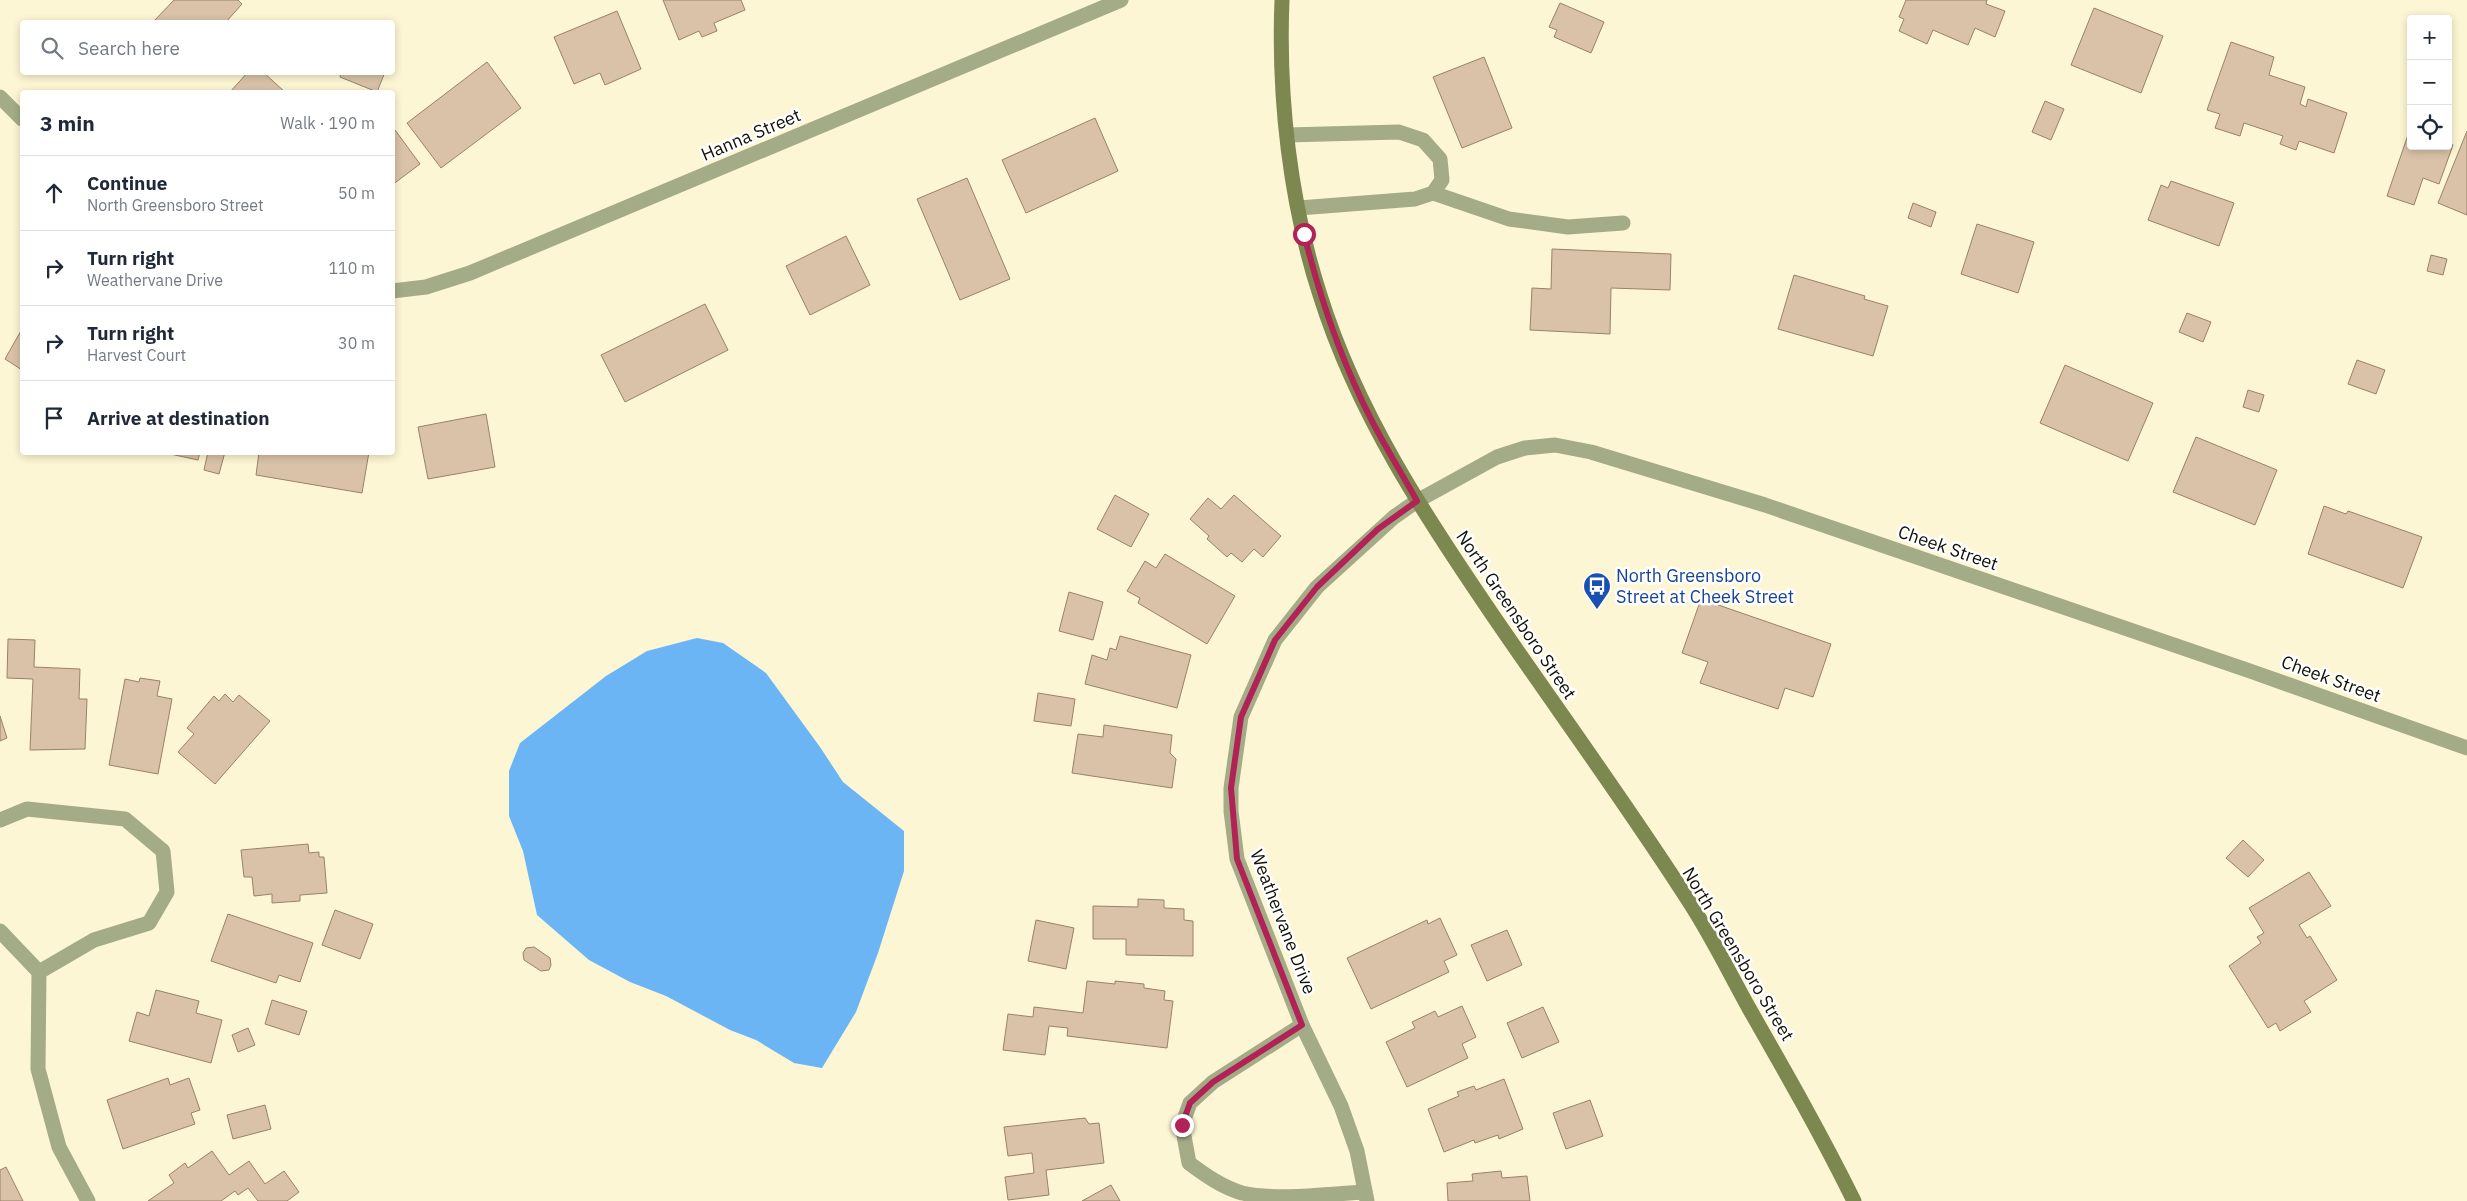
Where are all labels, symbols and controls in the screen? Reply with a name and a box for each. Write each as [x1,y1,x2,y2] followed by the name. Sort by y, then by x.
[2407,15,2452,150] map controls
[2407,15,2452,60] button: +
[20,20,395,75] search box
[38,34,66,62] icon: search
[78,36,180,60] text: Search here
[2407,60,2452,105] button: −
[698,103,804,166] street label: Hanna Street
[2407,105,2452,150] button: locate
[40,109,95,137] text: 3 min
[280,113,375,133] text: Walk · 190 m
[87,171,167,195] text: Continue
[40,179,68,207] icon: ahead
[338,183,375,203] text: 50 m
[87,195,264,215] text: North Greensboro Street
[1293,223,1316,246] route start
[87,246,174,270] text: Turn right
[40,254,68,282] icon: right
[328,258,375,278] text: 110 m
[87,270,223,290] text: Weathervane Drive
[87,321,174,345] text: Turn right
[40,329,68,357] icon: right
[338,333,375,353] text: 30 m
[87,345,186,365] text: Harvest Court
[40,404,68,432] icon: arrive
[87,406,270,430] text: Arrive at destination
[1895,520,2001,575] street label: Cheek Street
[1451,526,1582,704] street label: North Greensboro Street
[1616,564,1794,608] place label: North Greensboro Street at Cheek Street
[1582,571,1612,610] bus stop icon: North Greensboro Street at Cheek Street
[2278,650,2384,707] street label: Cheek Street
[1245,846,1322,997] street label: Weathervane Drive
[1677,863,1799,1045] street label: North Greensboro Street
[1171,1114,1194,1137] route end

